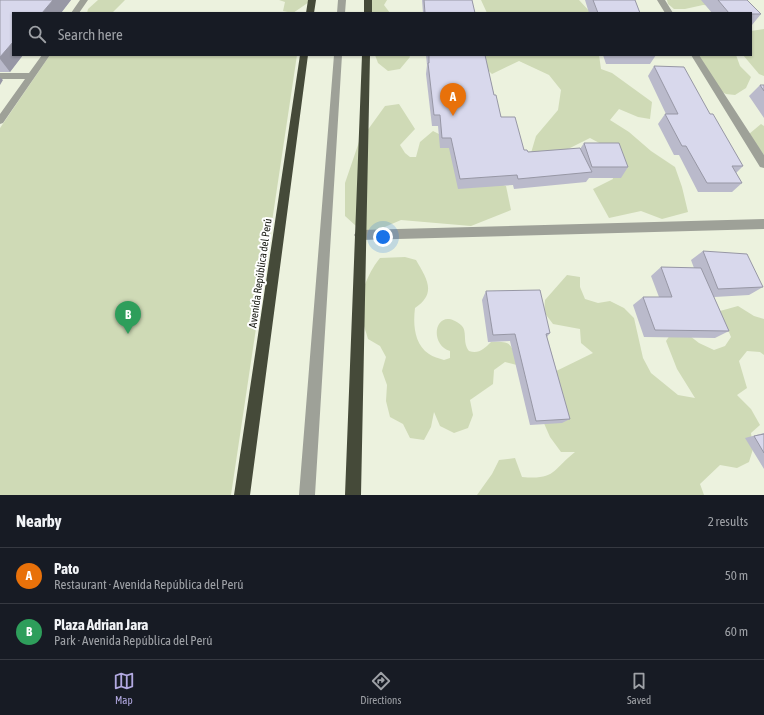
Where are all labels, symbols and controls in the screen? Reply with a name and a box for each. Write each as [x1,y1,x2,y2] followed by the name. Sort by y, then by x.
[12,12,752,56] search box
[26,23,48,45] icon: search
[58,26,123,43] text: Search here
[440,83,466,116] pin: A
[246,218,274,328] street label: Avenida República del Perú
[373,227,393,247] your location
[115,301,141,334] pin: B
[16,511,62,531] text: Nearby
[708,514,748,529] text: 2 results
[54,560,79,577] text: Pato
[26,568,32,583] text: A
[725,568,748,583] text: 50 m
[54,577,243,592] text: Restaurant · Avenida República del Perú
[54,616,148,633] text: Plaza Adrian Jara
[26,624,32,639] text: B
[725,624,748,639] text: 60 m
[54,633,212,648] text: Park · Avenida República del Perú
[113,670,135,706] tab: Map
[360,670,401,706] tab: Directions
[627,670,651,706] tab: Saved

